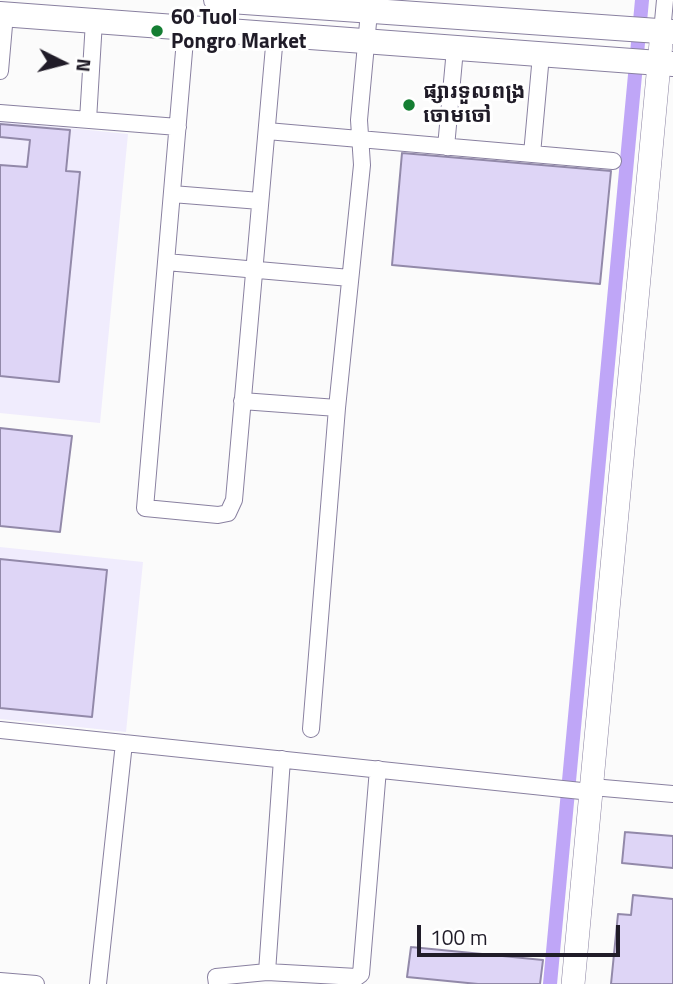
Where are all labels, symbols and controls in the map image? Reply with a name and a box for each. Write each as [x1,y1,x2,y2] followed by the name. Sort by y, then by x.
[171,6,307,56] place label: 60 Tuol Pongro Market
[149,23,165,39] marker: 60 Tuol Pongro Market
[28,28,98,98] north arrow
[69,57,99,73] text: N
[423,80,526,130] place label: ផ្សារទួលពង្រ ចោមចៅ
[401,97,417,113] marker: ផ្សារទួលពង្រ ចោមចៅ
[421,911,624,955] scale bar
[430,921,487,953] text: 100 m

